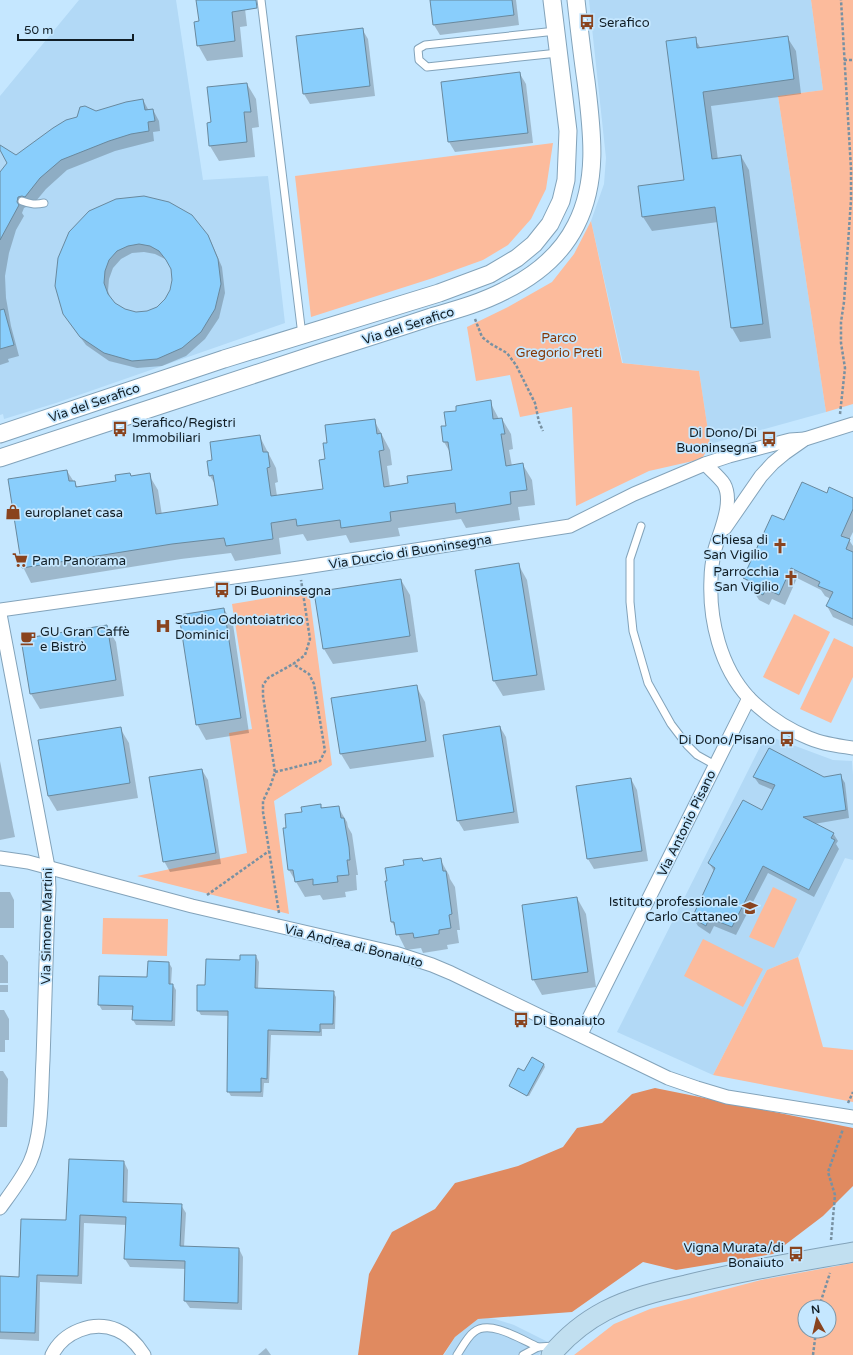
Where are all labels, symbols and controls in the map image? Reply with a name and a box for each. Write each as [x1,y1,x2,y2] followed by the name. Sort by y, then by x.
[578,13,596,31] bus stop icon: Serafico
[599,15,650,31] place label: Serafico
[18,16,133,42] scale bar
[24,23,53,37] text: 50 m
[360,304,456,348] street label: Via del Serafico
[516,330,602,361] park label: Parco Gregorio Preti
[47,380,142,426] street label: Via del Serafico
[132,415,236,446] place label: Serafico/Registri Immobiliari
[111,420,129,438] bus stop icon: Serafico/Registri Immobiliari
[676,425,757,456] place label: Di Dono/Di Buoninsegna
[760,430,778,448] bus stop icon: Di Dono/Di Buoninsegna
[4,503,22,521] shop icon: europlanet casa
[25,505,123,521] place label: europlanet casa
[328,531,493,573] street label: Via Duccio di Buoninsegna
[703,532,768,563] place label: Chiesa di San Vigilio
[771,537,789,555] church icon: Chiesa di San Vigilio
[11,551,29,569] supermarket icon: Pam Panorama
[32,553,126,569] place label: Pam Panorama
[713,564,779,595] place label: Parrocchia San Vigilio
[782,569,800,587] church icon: Parrocchia San Vigilio
[213,581,231,599] bus stop icon: Di Buoninsegna
[234,583,331,599] place label: Di Buoninsegna
[175,612,304,643] place label: Studio Odontoiatrico Dominici
[154,617,172,635] hospital icon: Studio Odontoiatrico Dominici
[40,624,130,655] place label: GU Gran Caffè e Bistrò
[19,629,37,647] cafe icon: GU Gran Caffè e Bistrò
[778,730,796,748] bus stop icon: Di Dono/Pisano
[679,732,775,748] place label: Di Dono/Pisano
[654,767,720,879] street label: Via Antonio Pisano
[38,868,56,984] street label: Via Simone Martini
[609,894,738,925] place label: Istituto professionale Carlo Cattaneo
[741,899,759,917] school or university icon: Istituto professionale Carlo Cattaneo
[283,921,425,971] street label: Via Andrea di Bonaiuto
[512,1011,530,1029] bus stop icon: Di Bonaiuto
[533,1013,605,1029] place label: Di Bonaiuto
[683,1240,784,1271] place label: Vigna Murata/di Bonaiuto
[787,1245,805,1263] bus stop icon: Vigna Murata/di Bonaiuto
[797,1299,837,1339] north arrow
[810,1303,821,1317] text: N

